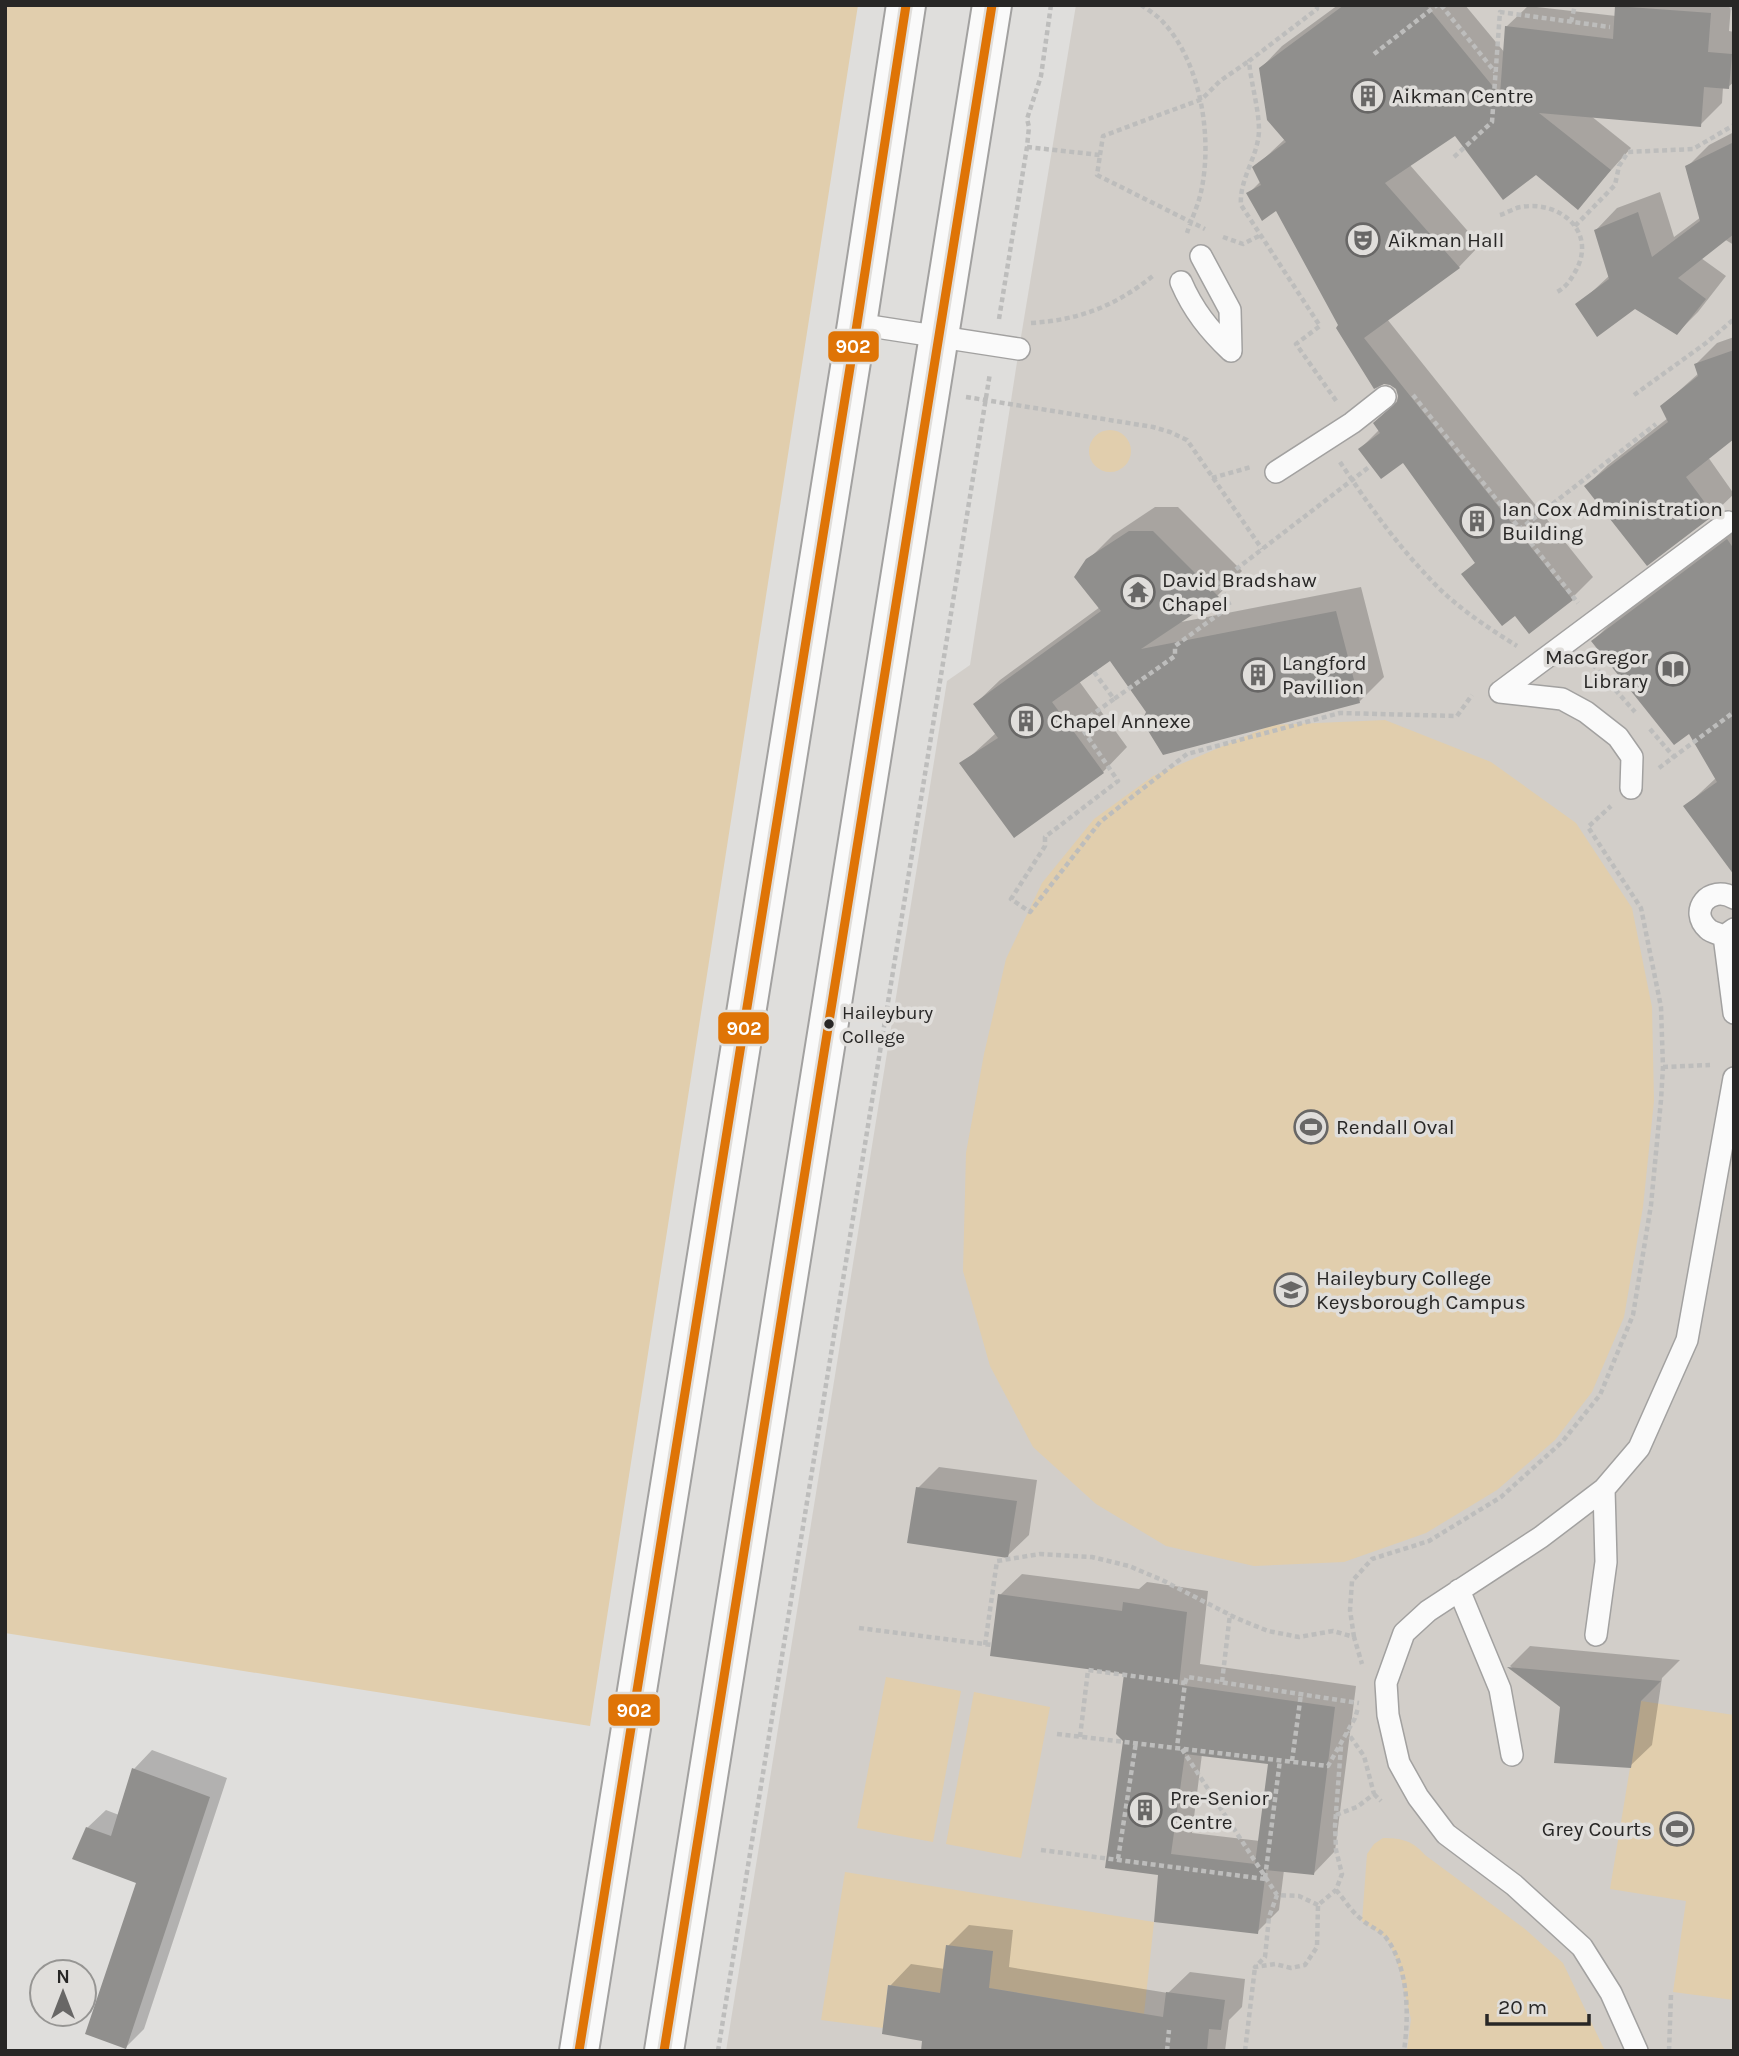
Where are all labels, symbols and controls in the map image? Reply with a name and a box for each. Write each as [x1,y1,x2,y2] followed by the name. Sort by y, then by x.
[1349,77,1387,115] building icon: Aikman Centre
[1392,84,1534,108] place label: Aikman Centre
[1344,221,1382,259] theatre icon: Aikman Hall
[1388,228,1504,252] place label: Aikman Hall
[827,330,880,363] line badge: 902
[835,336,871,358] text: 902
[1502,497,1723,545] place label: Ian Cox Administration Building
[1458,502,1496,540] building icon: Ian Cox Administration Building
[1162,568,1317,616] place label: David Bradshaw Chapel
[1119,573,1157,611] temple icon: David Bradshaw Chapel
[1545,645,1648,693] place label: MacGregor Library
[1654,650,1692,688] library icon: MacGregor Library
[1282,651,1367,699] place label: Langford Pavillion
[1239,656,1277,694] building icon: Langford Pavillion
[1007,702,1045,740] building icon: Chapel Annexe
[1050,709,1191,733] place label: Chapel Annexe
[842,1002,933,1048] place label: Haileybury College
[717,1011,770,1045] line badge: 902
[822,1017,836,1031] marker: Haileybury College
[726,1018,762,1040] text: 902
[1292,1108,1330,1146] sports icon: Rendall Oval
[1336,1115,1455,1139] place label: Rendall Oval
[1316,1266,1526,1314] place label: Haileybury College Keysborough Campus
[1272,1271,1310,1309] school or university icon: Haileybury College Keysborough Campus
[607,1693,661,1727] line badge: 902
[616,1700,652,1722] text: 902
[1170,1786,1269,1834] place label: Pre-Senior Centre
[1126,1791,1164,1829] building icon: Pre-Senior Centre
[1658,1810,1696,1848] sports icon: Grey Courts
[1542,1817,1652,1841] place label: Grey Courts
[28,1958,98,2028] north arrow
[56,1966,70,1988] text: N
[1487,1982,1588,2026] scale bar
[1498,1995,1547,2019] text: 20 m

